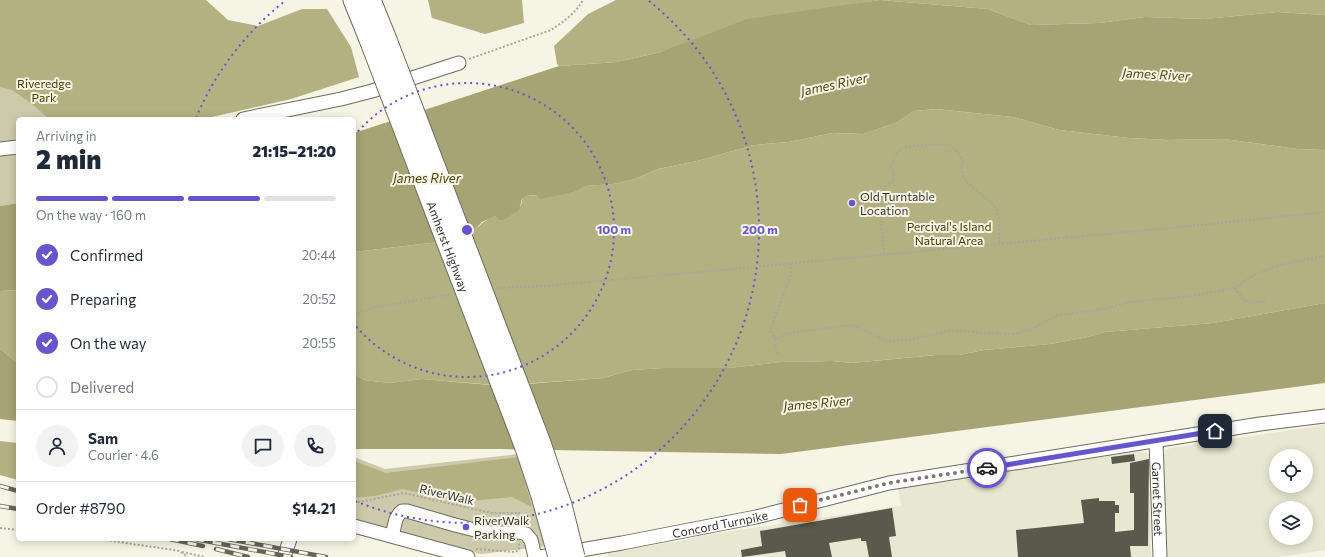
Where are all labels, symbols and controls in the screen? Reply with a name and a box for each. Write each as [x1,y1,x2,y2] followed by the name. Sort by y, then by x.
[1121,64,1191,84] water label: James River
[798,69,870,99] water label: James River
[17,76,71,104] park label: Riveredge Park
[36,128,96,144] text: Arriving in
[252,142,336,160] text: 21:15–21:20
[36,143,101,174] text: 2 min
[392,170,462,186] water label: James River
[860,189,935,217] place label: Old Turntable Location
[847,198,857,208] marker: Old Turntable Location
[424,199,472,294] street label: Amherst Highway
[36,207,146,223] text: On the way · 160 m
[907,219,991,247] park label: Percival's Island Natural Area
[597,222,631,236] text: 100 m
[742,222,778,236] text: 200 m
[460,223,474,237] centre of rings
[36,244,58,266] icon: check
[70,246,143,264] text: Confirmed
[302,247,336,263] text: 20:44
[36,288,58,310] icon: check
[70,290,136,308] text: Preparing
[303,291,336,307] text: 20:52
[36,332,58,354] icon: check
[70,334,147,352] text: On the way
[302,335,336,351] text: 20:55
[70,378,134,396] text: Delivered
[782,392,852,414] water label: James River
[1198,414,1232,448] pin
[1204,420,1226,442] icon: home
[36,425,78,467] button: person
[242,425,284,467] button: chat
[294,425,336,467] button: phone
[88,429,118,447] text: Sam
[88,447,159,463] text: Courier · 4.6
[967,448,1007,488] courier
[1269,449,1313,545] map controls
[1269,449,1313,493] button: locate
[976,457,998,479] icon: car
[1150,462,1166,536] street label: Garnet Street
[418,481,476,507] street label: RiverWalk
[783,488,817,522] pin
[789,494,811,516] icon: bag
[36,499,126,517] text: Order #8790
[292,499,336,517] text: $14.21
[1269,501,1313,545] button: layers
[671,507,769,540] street label: Concord Turnpike
[474,513,530,541] place label: RiverWalk Parking
[461,522,471,532] marker: RiverWalk Parking

